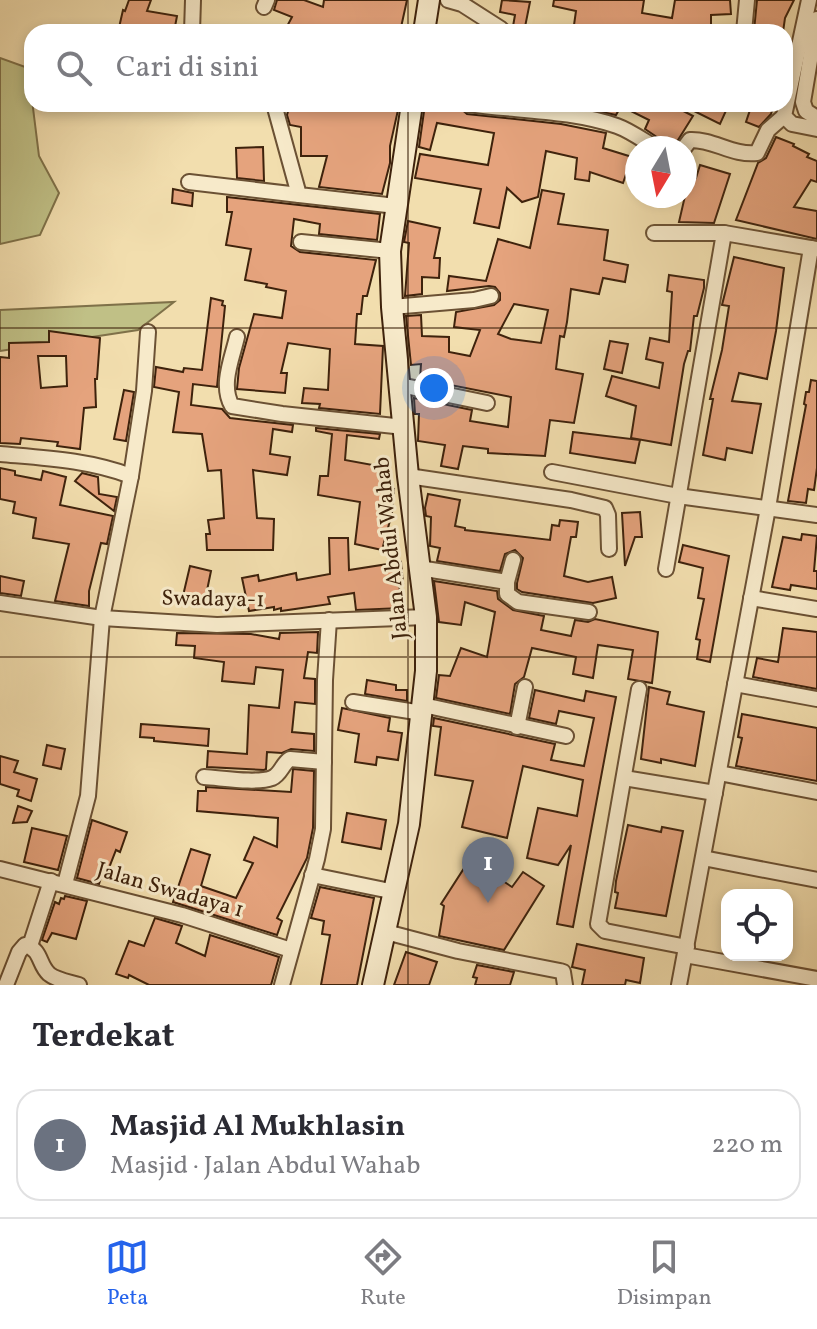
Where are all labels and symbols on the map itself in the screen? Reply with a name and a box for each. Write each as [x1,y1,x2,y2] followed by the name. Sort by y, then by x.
[625,136,697,208] north arrow
[414,368,454,408] your location
[367,455,417,641] street label: Jalan Abdul Wahab
[161,584,265,616] street label: Swadaya-1
[462,837,514,903] pin: 1
[93,855,247,927] street label: Jalan Swadaya 1

